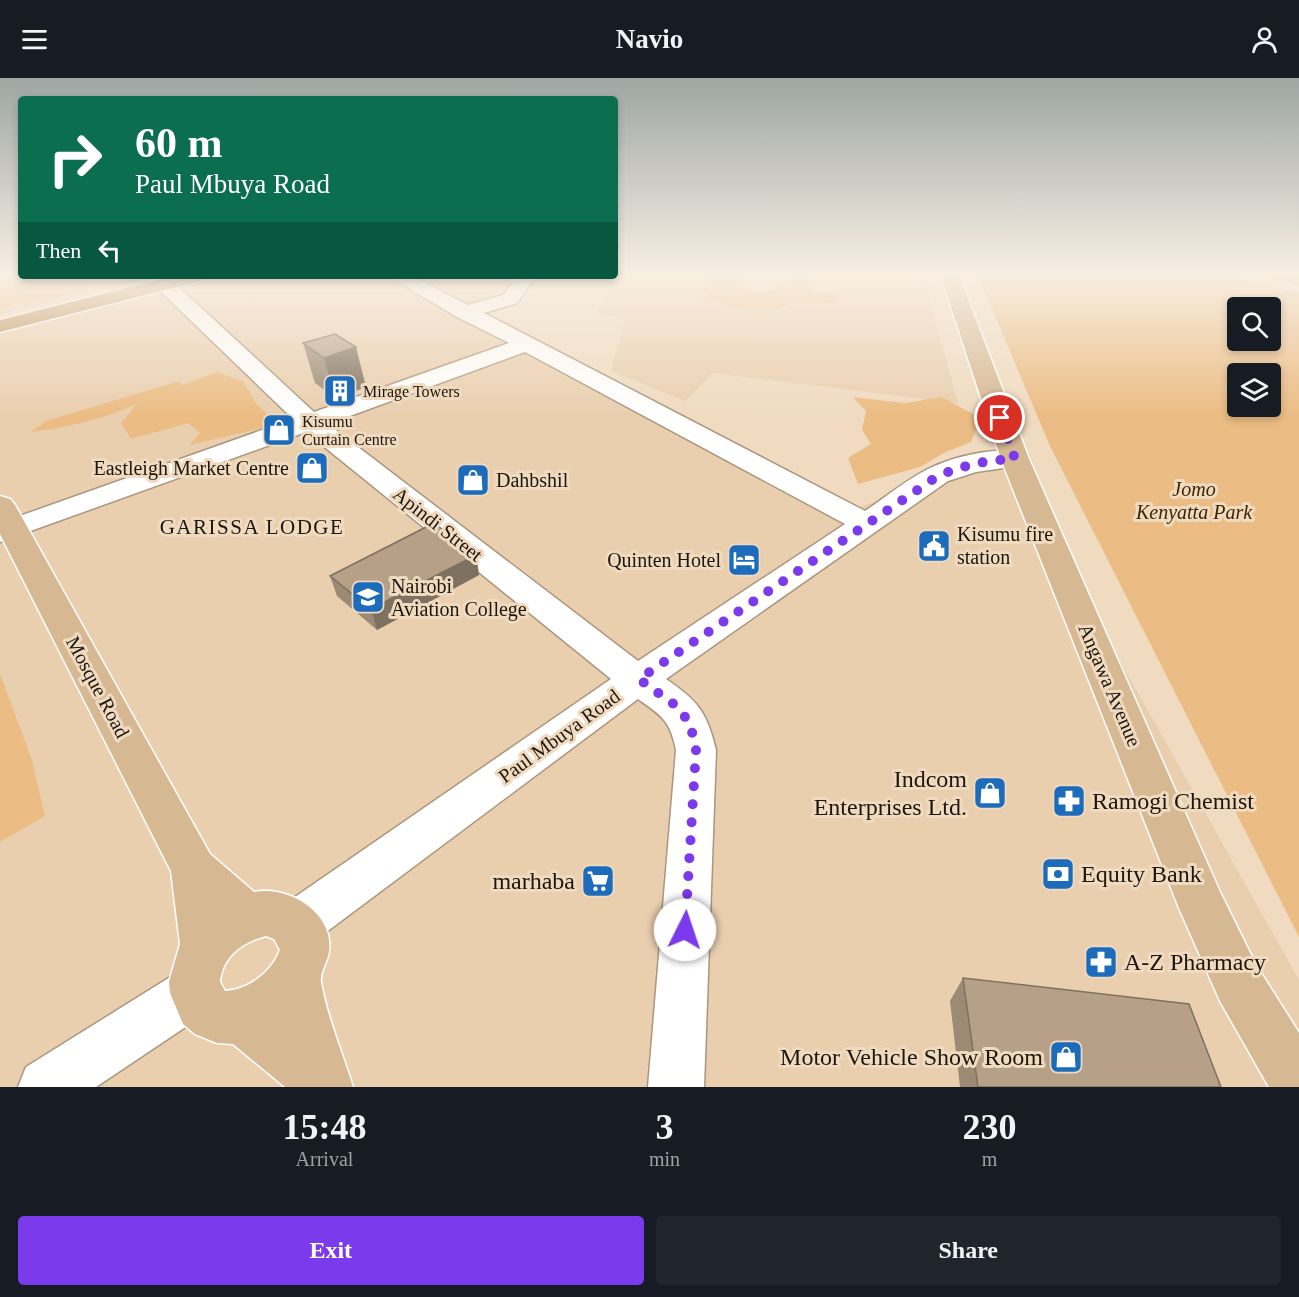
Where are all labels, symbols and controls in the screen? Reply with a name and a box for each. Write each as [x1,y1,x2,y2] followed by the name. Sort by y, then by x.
[18,23,51,56] icon: menu
[1248,23,1281,56] icon: person
[616,24,683,54] text: Navio
[36,120,114,198] icon: right
[135,120,223,166] text: 60 m
[135,169,330,199] text: Paul Mbuya Road
[93,234,126,267] icon: left
[36,238,81,263] text: Then
[1227,297,1281,417] map controls
[1227,297,1281,351] button: search
[1227,363,1281,417] button: layers
[322,373,358,409] building icon: Mirage Towers
[363,383,460,401] place label: Mirage Towers
[974,392,1025,443] pin
[983,401,1016,434] icon: arrive
[261,412,297,448] shop icon: Kisumu Curtain Centre
[302,413,397,448] place label: Kisumu Curtain Centre
[294,450,330,486] shop icon: Eastleigh Market Centre
[94,457,289,480] place label: Eastleigh Market Centre
[455,462,491,498] shop icon: Dahbshil
[496,469,569,491] place label: Dahbshil
[1135,478,1253,524] park label: Jomo Kenyatta Park
[388,482,487,567] street label: Apindi Street
[160,515,344,539] district label: GARISSA LODGE
[957,523,1053,568] place label: Kisumu fire station
[916,528,952,564] public building icon: Kisumu fire station
[726,542,762,578] hotel icon: Quinten Hotel
[607,549,721,571] place label: Quinten Hotel
[391,575,527,621] place label: Nairobi Aviation College
[350,579,386,615] school or university icon: Nairobi Aviation College
[1073,620,1146,750] street label: Angawa Avenue
[61,633,134,742] street label: Mosque Road
[494,685,624,788] street label: Paul Mbuya Road
[814,766,967,820] place label: Indcom Enterprises Ltd.
[972,775,1008,811] shop icon: Indcom Enterprises Ltd.
[1051,783,1087,819] pharmacy icon: Ramogi Chemist
[1092,788,1254,814] place label: Ramogi Chemist
[1040,856,1076,892] bank icon: Equity Bank
[1081,861,1202,887] place label: Equity Bank
[580,863,616,899] supermarket icon: marhaba
[492,868,575,894] place label: marhaba
[653,898,717,962] position arrow
[1083,944,1119,980] pharmacy icon: A-Z Pharmacy
[1124,949,1266,975] place label: A-Z Pharmacy
[1048,1039,1084,1075] shop icon: Motor Vehicle Show Room
[780,1044,1043,1070] place label: Motor Vehicle Show Room
[282,1107,366,1147] text: 15:48
[656,1107,674,1147] text: 3
[963,1107,1017,1147] text: 230
[296,1148,353,1170] text: Arrival
[649,1148,680,1170] text: min
[982,1148,997,1170] text: m
[18,1216,644,1285] button: Exit
[656,1216,1281,1285] button: Share

